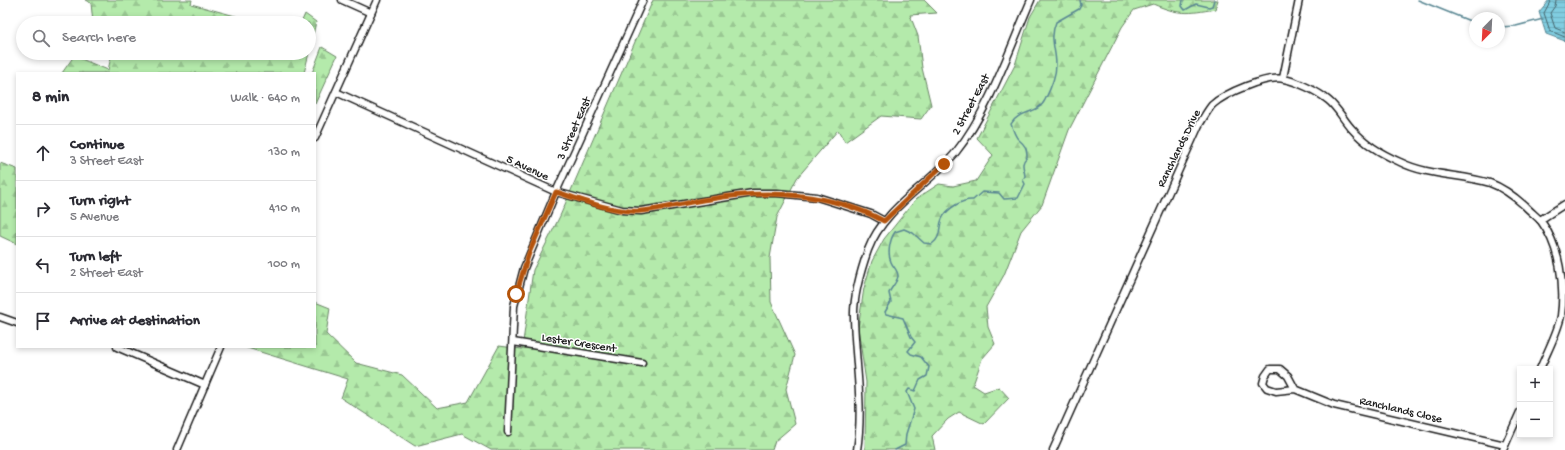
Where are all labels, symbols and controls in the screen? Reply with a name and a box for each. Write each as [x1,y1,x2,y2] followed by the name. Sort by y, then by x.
[1469,12,1505,48] north arrow
[16,16,316,60] search box
[30,27,52,49] icon: search
[62,29,136,47] text: Search here
[950,71,994,138] street label: 2 Street East
[32,88,69,108] text: 8 min
[230,91,300,106] text: Walk · 640 m
[554,94,595,163] street label: 3 Street East
[1155,107,1205,190] street label: Ranchlands Drive
[70,136,124,154] text: Continue
[32,142,54,164] icon: ahead
[268,145,300,160] text: 130 m
[504,153,551,185] street label: 5 Avenue
[70,154,143,169] text: 3 Street East
[935,155,953,173] route end
[70,192,130,210] text: Turn right
[32,198,54,220] icon: right
[269,201,300,216] text: 410 m
[70,210,119,225] text: 5 Avenue
[70,248,121,266] text: Turn left
[32,254,54,276] icon: left
[268,257,300,272] text: 100 m
[70,266,143,281] text: 2 Street East
[507,285,525,303] route start
[32,310,54,332] icon: arrive
[70,312,200,330] text: Arrive at destination
[540,331,618,357] street label: Lester Crescent
[1517,366,1553,438] map controls
[1517,366,1553,402] button: +
[1358,395,1444,427] street label: Ranchlands Close
[1517,402,1553,438] button: −

